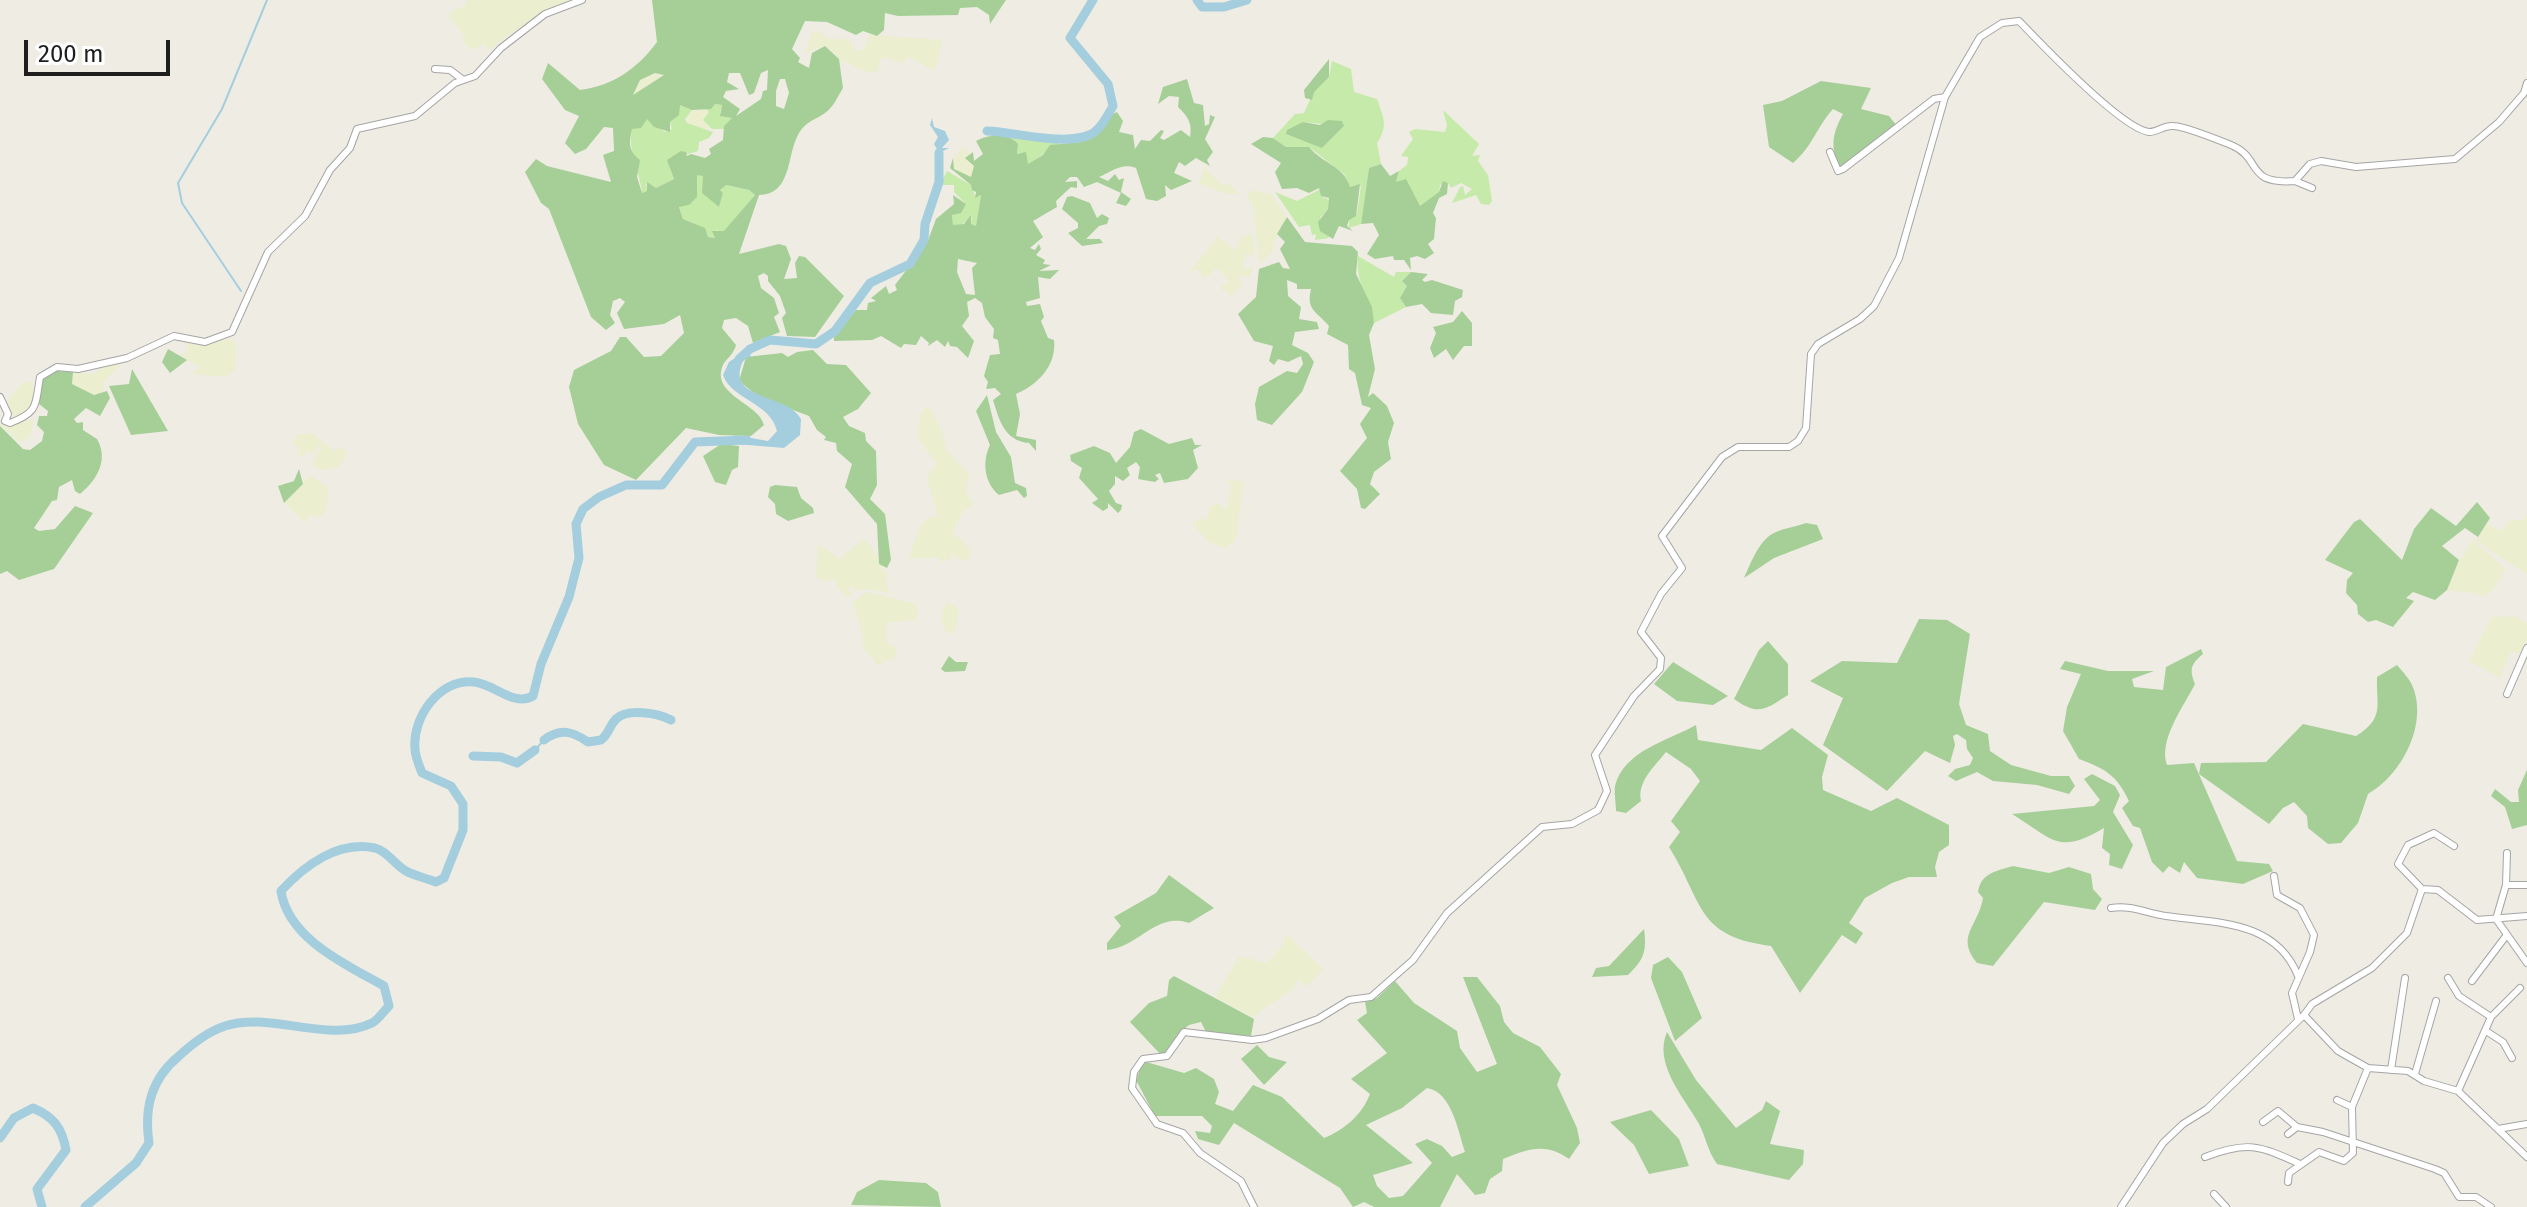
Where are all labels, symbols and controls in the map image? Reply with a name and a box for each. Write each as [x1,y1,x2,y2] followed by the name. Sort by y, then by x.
[28,24,174,74] scale bar
[38,40,104,68] text: 200 m

